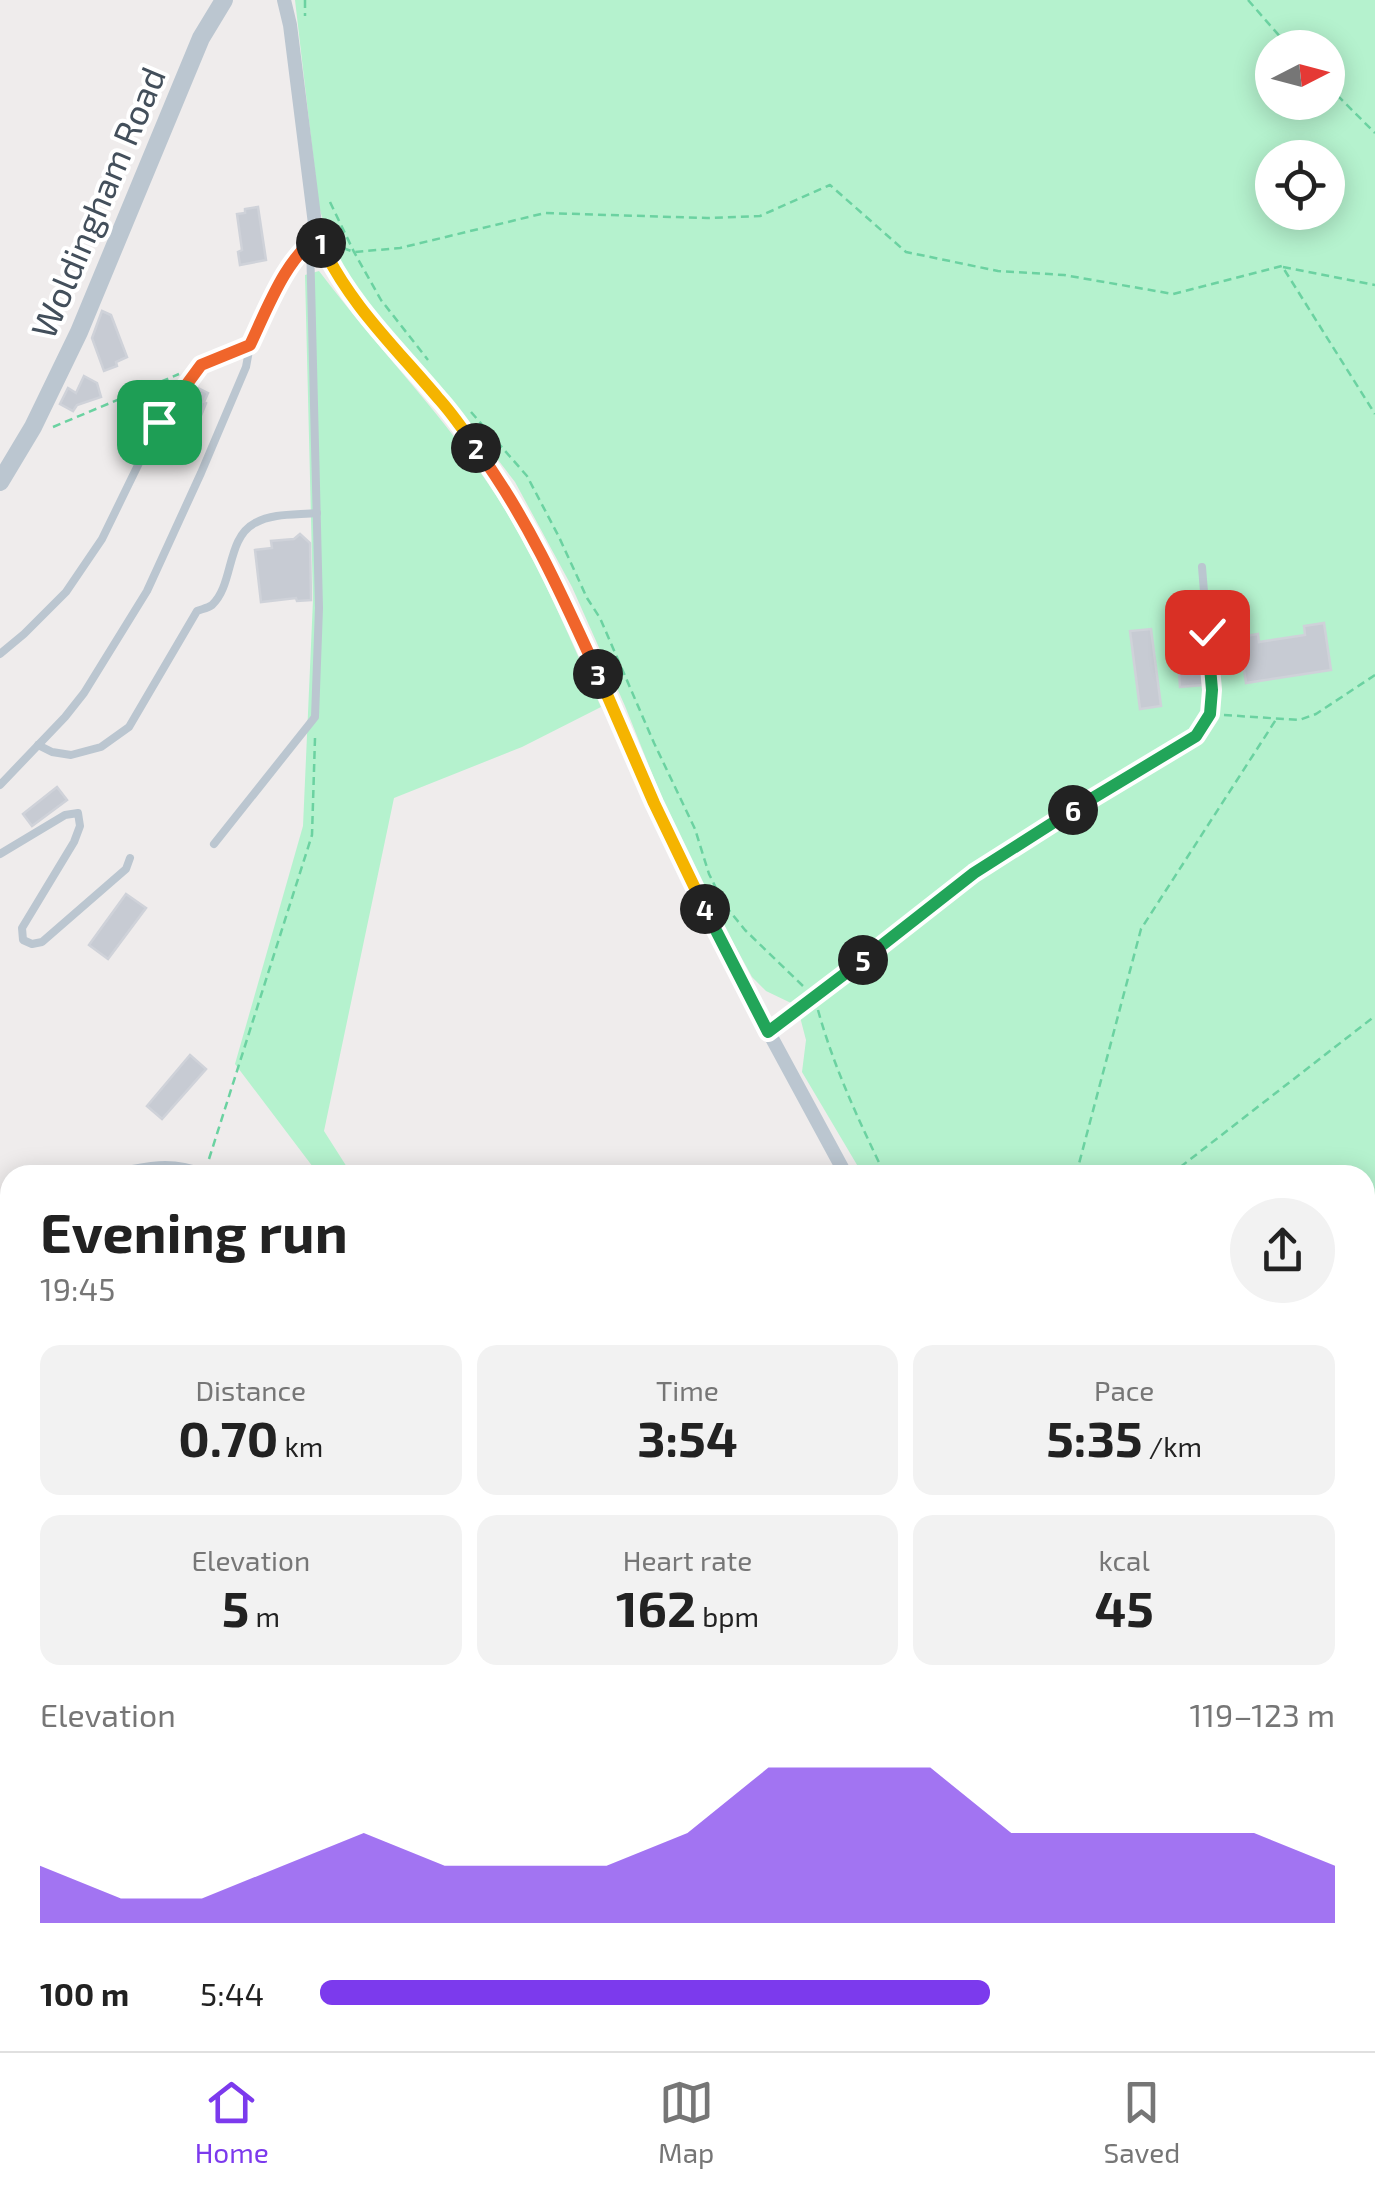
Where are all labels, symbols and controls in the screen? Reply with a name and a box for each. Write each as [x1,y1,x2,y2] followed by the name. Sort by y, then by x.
[1255,30,1345,120] north arrow
[1255,30,1345,230] map controls
[21,60,173,344] street label: Woldingham Road
[1255,140,1345,230] button: locate
[296,218,346,268] pin: 1
[315,226,327,260] text: 1
[117,380,202,465] pin
[132,395,187,450] icon: arrive
[451,423,501,473] pin: 2
[468,431,484,465] text: 2
[1165,590,1250,675] pin
[1180,605,1235,660] icon: check
[573,649,623,699] pin: 3
[590,657,606,691] text: 3
[1048,785,1098,835] pin: 6
[1065,793,1081,827] text: 6
[680,884,730,934] pin: 4
[696,892,714,926] text: 4
[838,935,888,985] pin: 5
[855,943,871,977] text: 5
[40,1198,348,1264] text: Evening run
[1230,1198,1335,1303] button: share
[40,1269,115,1307] text: 19:45
[196,1373,306,1407] text: Distance
[656,1373,719,1407] text: Time
[1094,1373,1154,1407] text: Pace
[178,1407,278,1467] text: 0.70
[637,1407,738,1467] text: 3:54
[1046,1407,1143,1467] text: 5:35
[278,1429,323,1463] text: km
[1143,1429,1202,1463] text: /km
[191,1543,310,1577] text: Elevation
[623,1543,752,1577] text: Heart rate
[1099,1543,1150,1577] text: kcal
[222,1577,249,1637] text: 5
[616,1577,696,1637] text: 162
[1094,1577,1154,1637] text: 45
[249,1599,280,1633] text: m
[696,1599,759,1633] text: bpm
[40,1695,176,1733] text: Elevation
[1190,1695,1335,1733] text: 119–123 m
[40,1974,129,2012] text: 100 m
[200,1974,264,2012] text: 5:44
[195,2075,269,2169] tab: Home
[658,2075,714,2169] tab: Map
[1104,2075,1180,2169] tab: Saved

